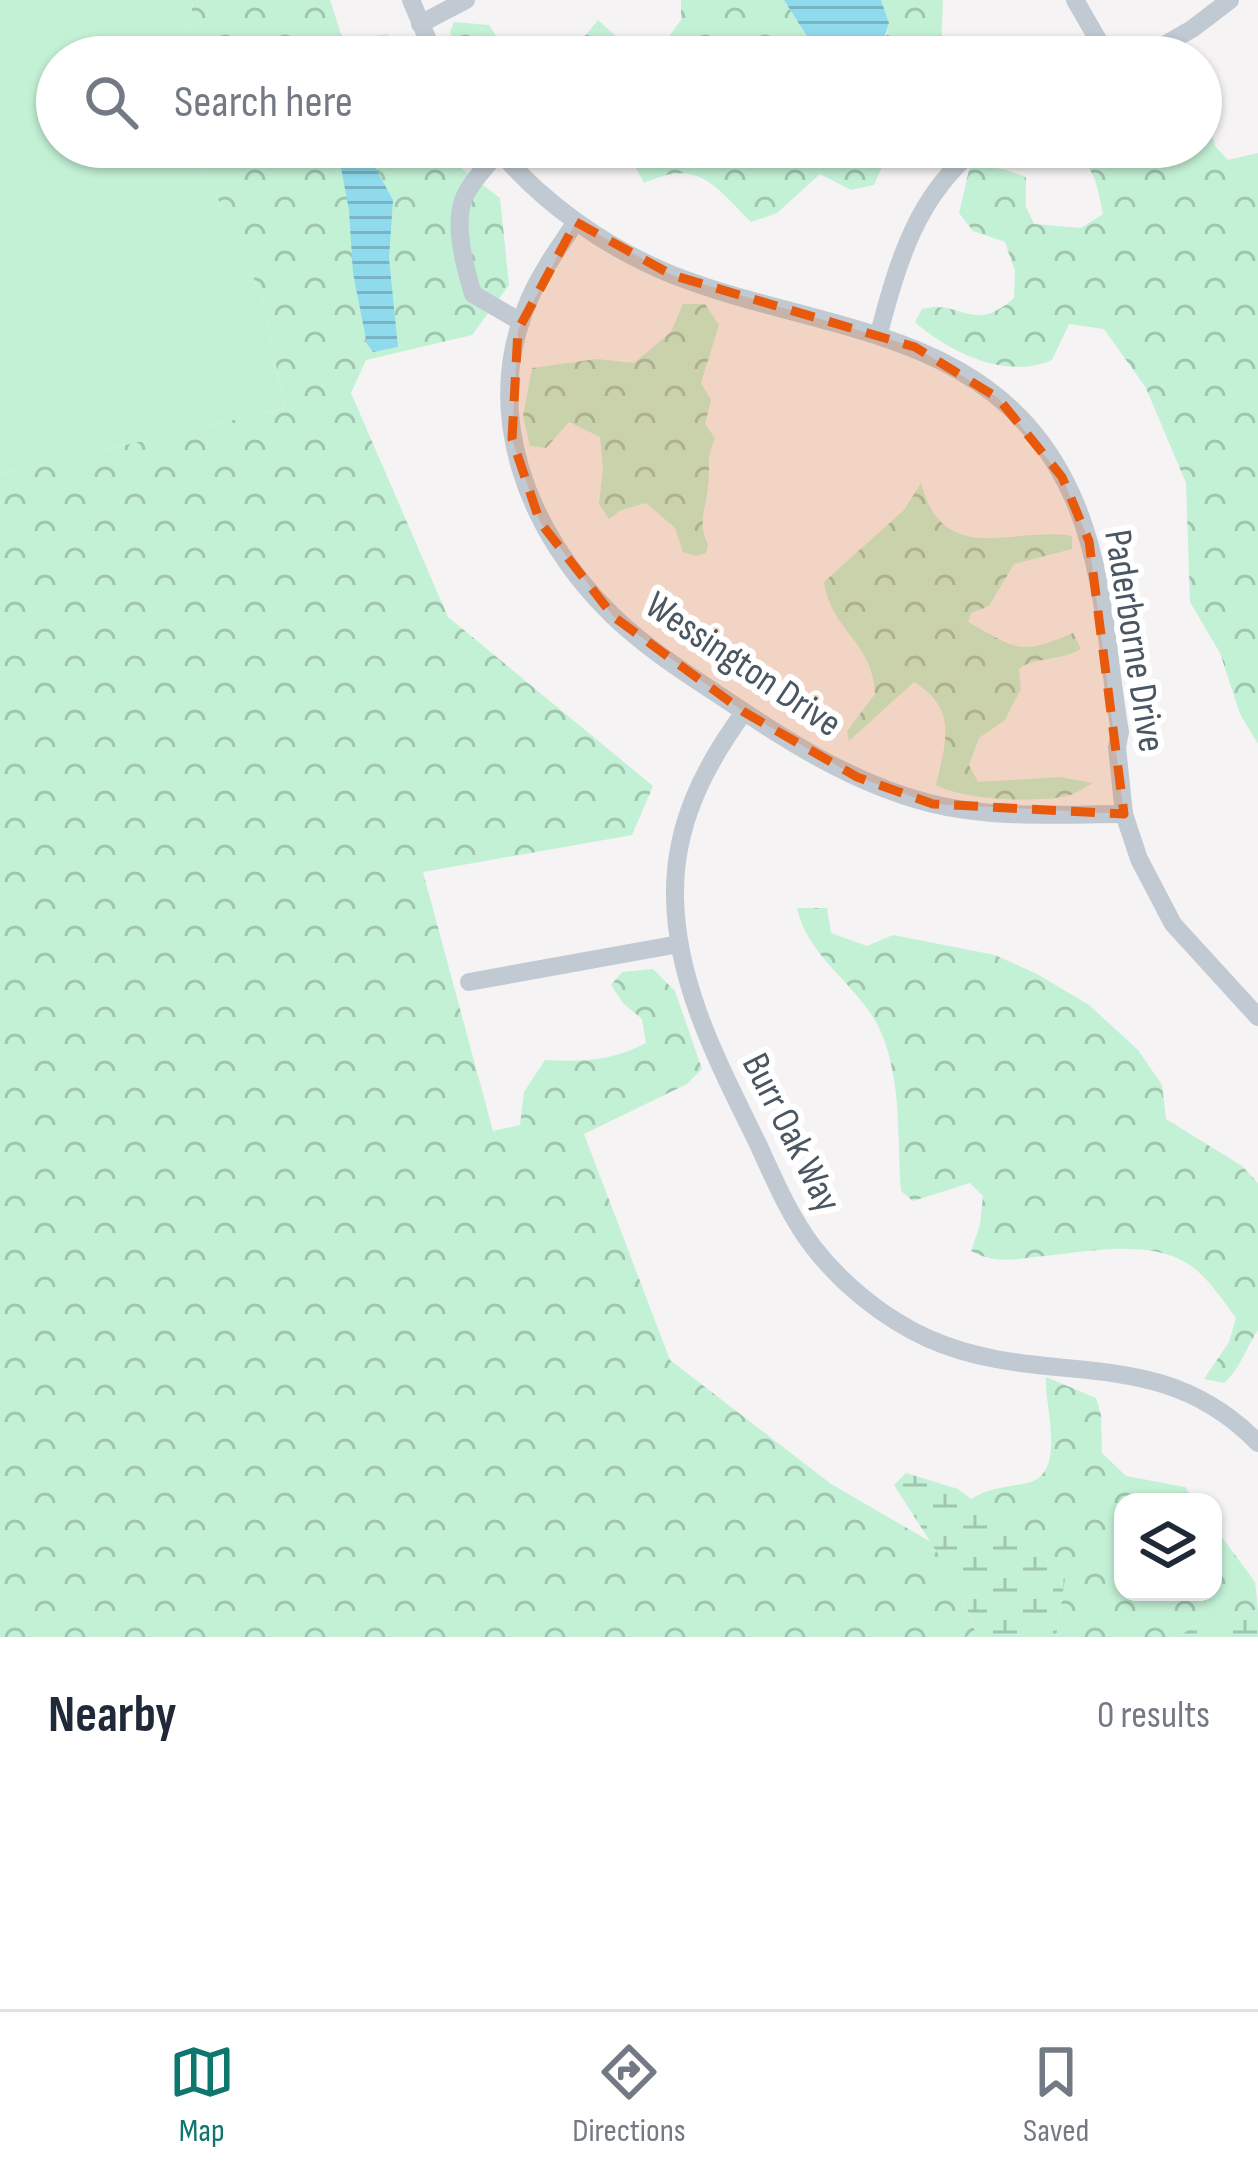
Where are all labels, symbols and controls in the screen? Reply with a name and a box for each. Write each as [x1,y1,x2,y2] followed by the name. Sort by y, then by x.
[36,36,1222,168] search box
[78,69,144,135] icon: search
[174,75,353,130] text: Search here
[1093,527,1175,755] street label: Paderborne Drive
[636,582,850,748] street label: Wessington Drive
[731,1046,851,1220] street label: Burr Oak Way
[1114,1493,1222,1601] map controls
[1114,1493,1222,1601] button: layers
[48,1685,177,1746] text: Nearby
[1097,1692,1210,1739] text: 0 results
[169,2039,235,2151] tab: Map
[572,2039,686,2151] tab: Directions
[1023,2039,1089,2151] tab: Saved

